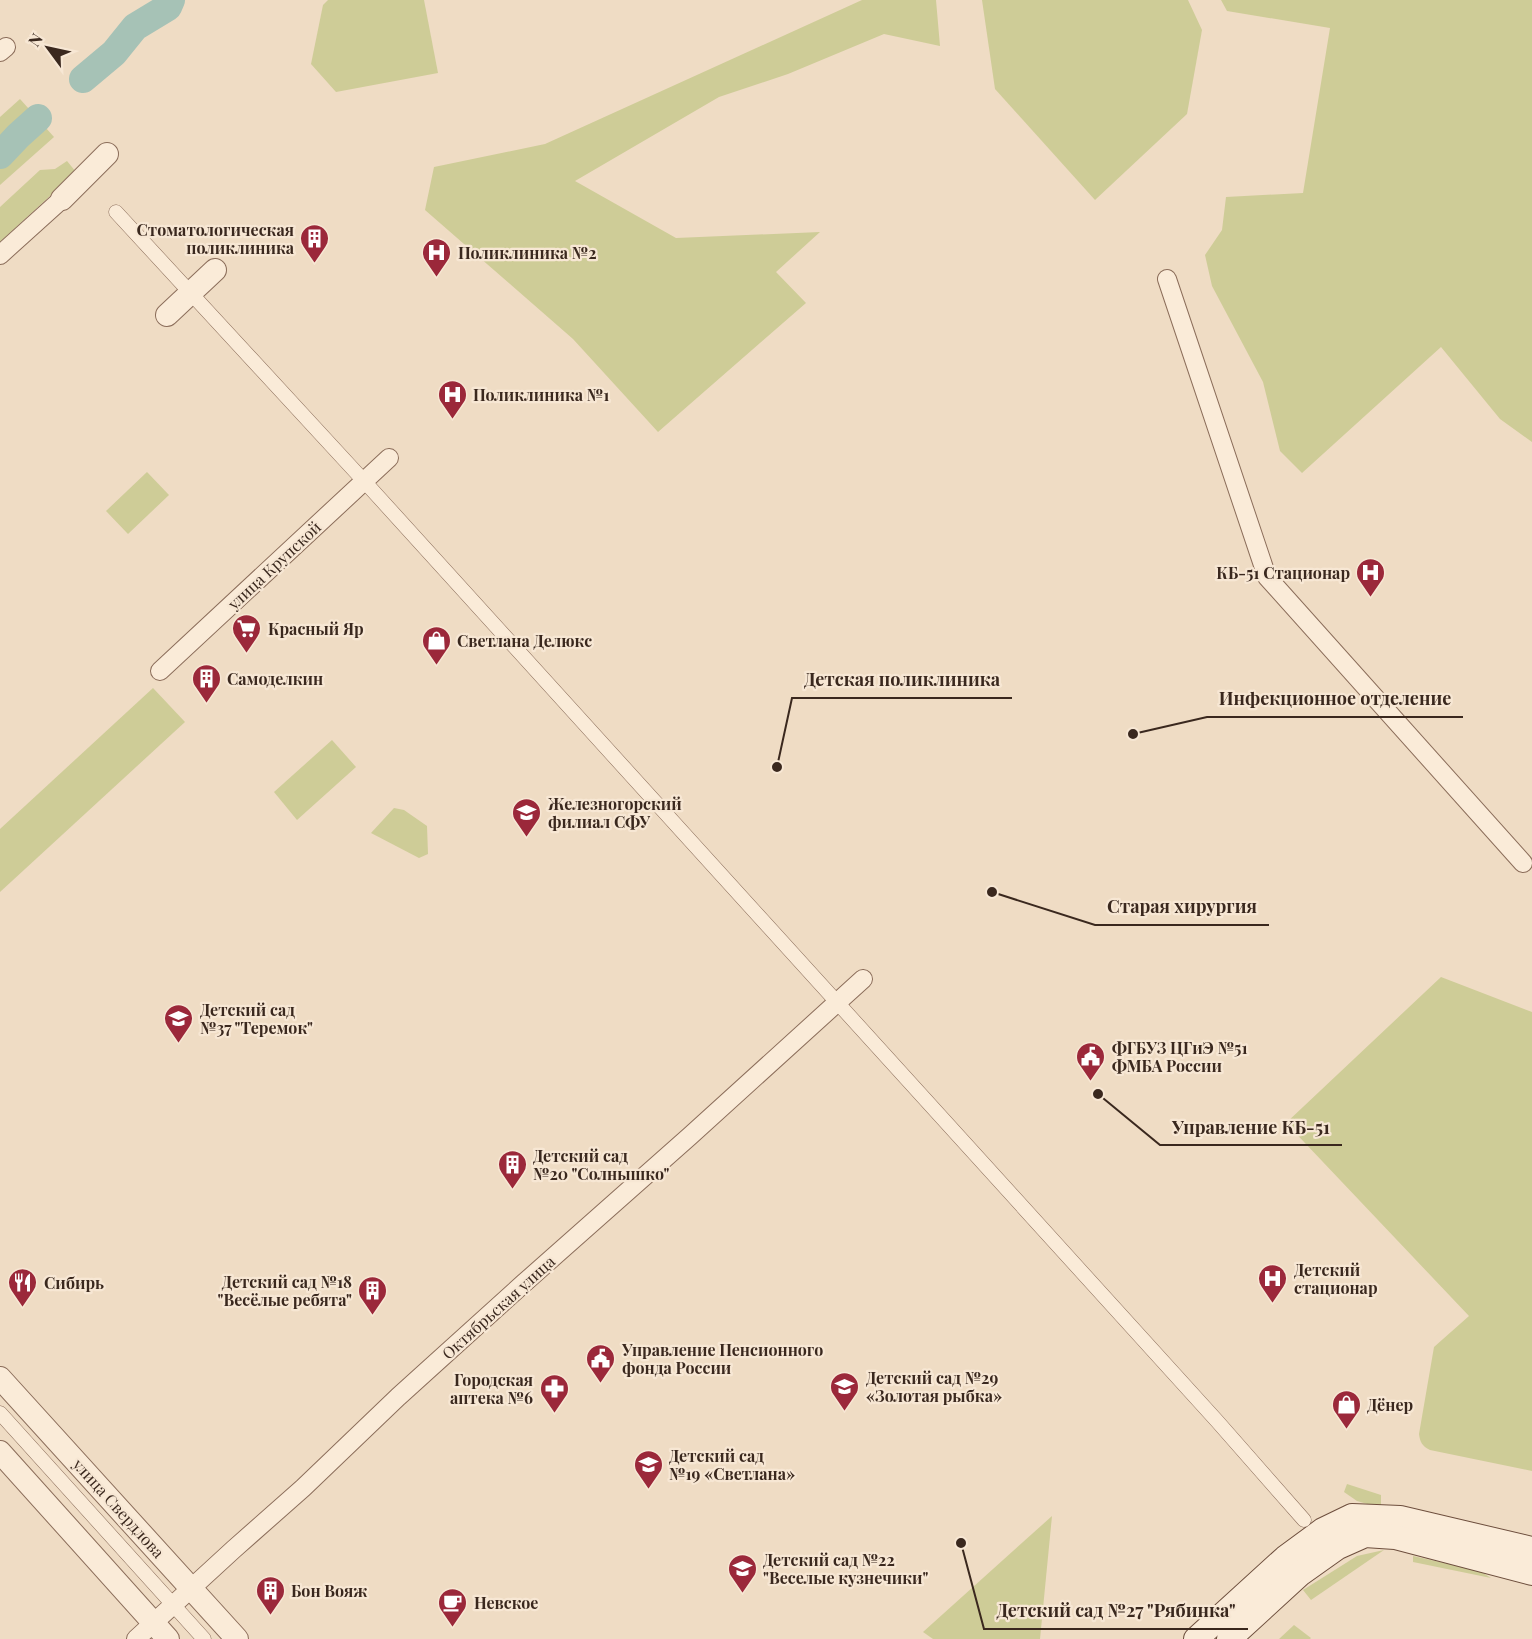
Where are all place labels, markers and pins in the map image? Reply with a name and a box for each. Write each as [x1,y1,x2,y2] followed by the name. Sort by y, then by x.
[137,219,295,258] place label: Стоматологическая поликлиника
[299,222,331,264] building icon: Стоматологическая поликлиника
[421,236,453,278] hospital icon: Поликлиника №2
[458,242,597,263] place label: Поликлиника №2
[436,378,468,420] hospital icon: Поликлиника №1
[473,384,609,405] place label: Поликлиника №1
[1355,556,1387,598] hospital icon: КБ-51 Стационар
[1216,562,1350,583] place label: КБ-51 Стационар
[231,612,263,654] supermarket icon: Красный Яр
[268,618,364,639] place label: Красный Яр
[420,624,452,666] shop icon: Светлана Делюкс
[457,630,592,651] place label: Светлана Делюкс
[190,662,222,704] building icon: Самоделкин
[792,662,1012,698] callout: Детская поликлиника
[227,668,323,689] place label: Самоделкин
[1207,681,1463,717] callout: Инфекционное отделение
[547,793,682,832] place label: Железногорский филиал СФУ
[511,796,543,838] school or university icon: Железногорский филиал СФУ
[1095,889,1269,925] callout: Старая хирургия
[200,999,313,1038] place label: Детский сад №37 "Теремок"
[163,1002,195,1044] school or university icon: Детский сад №37 "Теремок"
[1112,1037,1248,1076] place label: ФГБУЗ ЦГиЭ №51 ФМБА России
[1075,1040,1107,1082] public building icon: ФГБУЗ ЦГиЭ №51 ФМБА России
[1160,1109,1342,1145] callout: Управление КБ-51
[533,1145,670,1184] place label: Детский сад №20 "Солнышко"
[496,1148,528,1190] building icon: Детский сад №20 "Солнышко"
[1294,1259,1378,1298] place label: Детский стационар
[1257,1262,1289,1304] hospital icon: Детский стационар
[7,1266,39,1308] restaurant icon: Сибирь
[218,1271,352,1310] place label: Детский сад №18 "Весёлые ребята"
[44,1272,104,1293] place label: Сибирь
[357,1274,389,1316] building icon: Детский сад №18 "Весёлые ребята"
[621,1339,823,1378] place label: Управление Пенсионного фонда России
[585,1342,617,1384] public building icon: Управление Пенсионного фонда России
[866,1367,1002,1406] place label: Детский сад №29 «Золотая рыбка»
[450,1369,533,1408] place label: Городская аптека №6
[829,1370,861,1412] school or university icon: Детский сад №29 «Золотая рыбка»
[538,1372,570,1414] pharmacy icon: Городская аптека №6
[1330,1388,1362,1430] shop icon: Дёнер
[1367,1394,1413,1415] place label: Дёнер
[669,1445,795,1484] place label: Детский сад №19 «Светлана»
[632,1448,664,1490] school or university icon: Детский сад №19 «Светлана»
[763,1549,929,1588] place label: Детский сад №22 "Веселые кузнечики"
[726,1552,758,1594] school or university icon: Детский сад №22 "Веселые кузнечики"
[254,1574,286,1616] building icon: Бон Вояж
[291,1580,367,1601] place label: Бон Вояж
[437,1586,469,1628] cafe icon: Невское
[474,1592,538,1613] place label: Невское
[984,1593,1248,1629] callout: Детский сад №27 "Рябинка"

